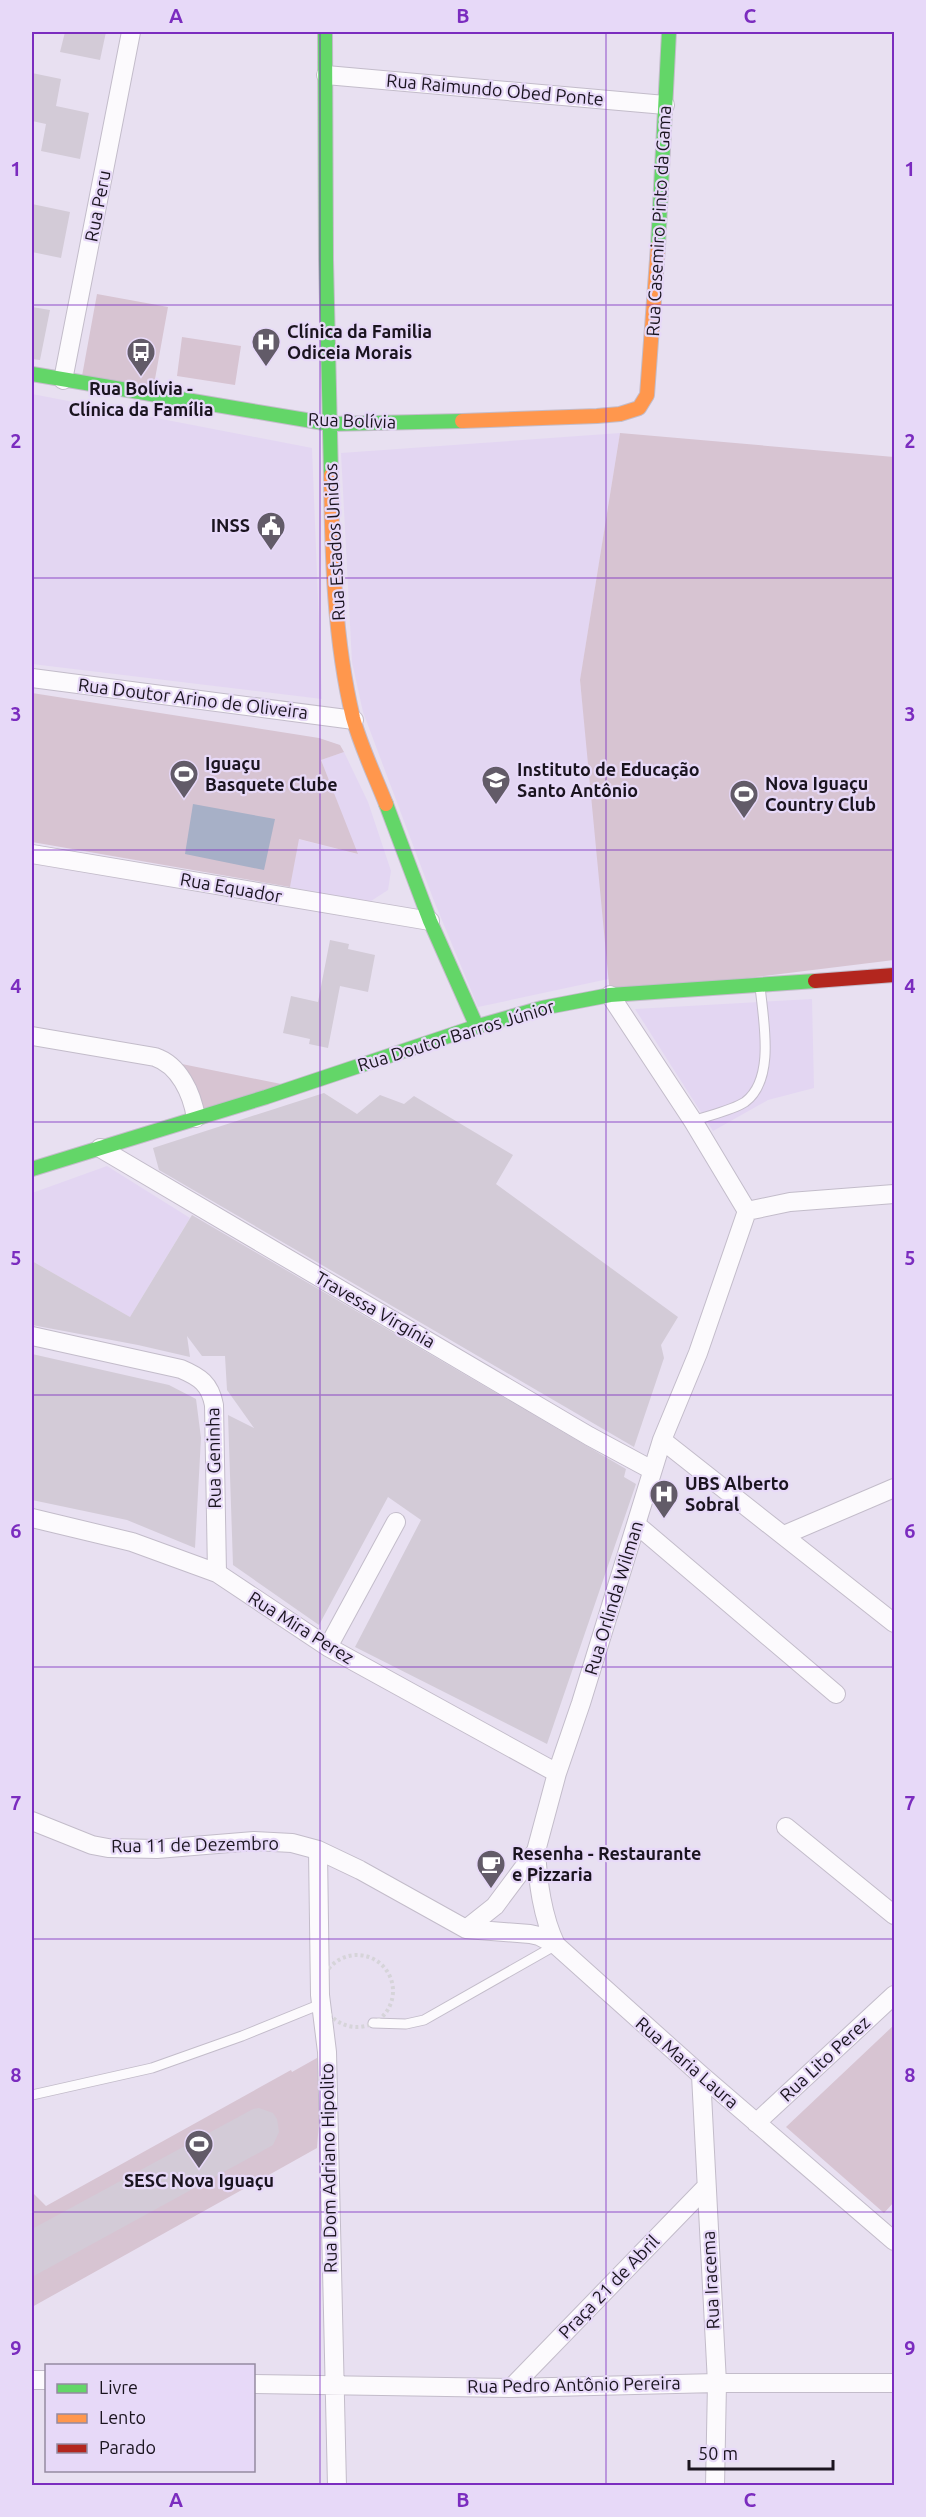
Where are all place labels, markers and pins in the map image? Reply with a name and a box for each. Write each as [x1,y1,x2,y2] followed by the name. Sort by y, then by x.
[287,321,432,362] place label: Clínica da Familia Odiceia Morais
[250,326,282,368] hospital icon: Clínica da Familia Odiceia Morais
[125,336,157,378] bus stop icon: Rua Bolívia - Clínica da Família
[69,378,214,419] place label: Rua Bolívia - Clínica da Família
[255,510,287,552] public building icon: INSS
[211,515,250,535] place label: INSS
[205,753,338,794] place label: Iguaçu Basquete Clube
[168,758,200,800] sports icon: Iguaçu Basquete Clube
[517,759,700,800] place label: Instituto de Educação Santo Antônio
[480,764,512,806] school or university icon: Instituto de Educação Santo Antônio
[765,773,876,814] place label: Nova Iguaçu Country Club
[728,778,760,820] sports icon: Nova Iguaçu Country Club
[685,1473,789,1514] place label: UBS Alberto Sobral
[648,1478,680,1520] hospital icon: UBS Alberto Sobral
[512,1843,701,1884] place label: Resenha - Restaurante e Pizzaria
[475,1848,507,1890] cafe icon: Resenha - Restaurante e Pizzaria
[183,2128,215,2170] sports icon: SESC Nova Iguaçu
[124,2170,274,2191] place label: SESC Nova Iguaçu

